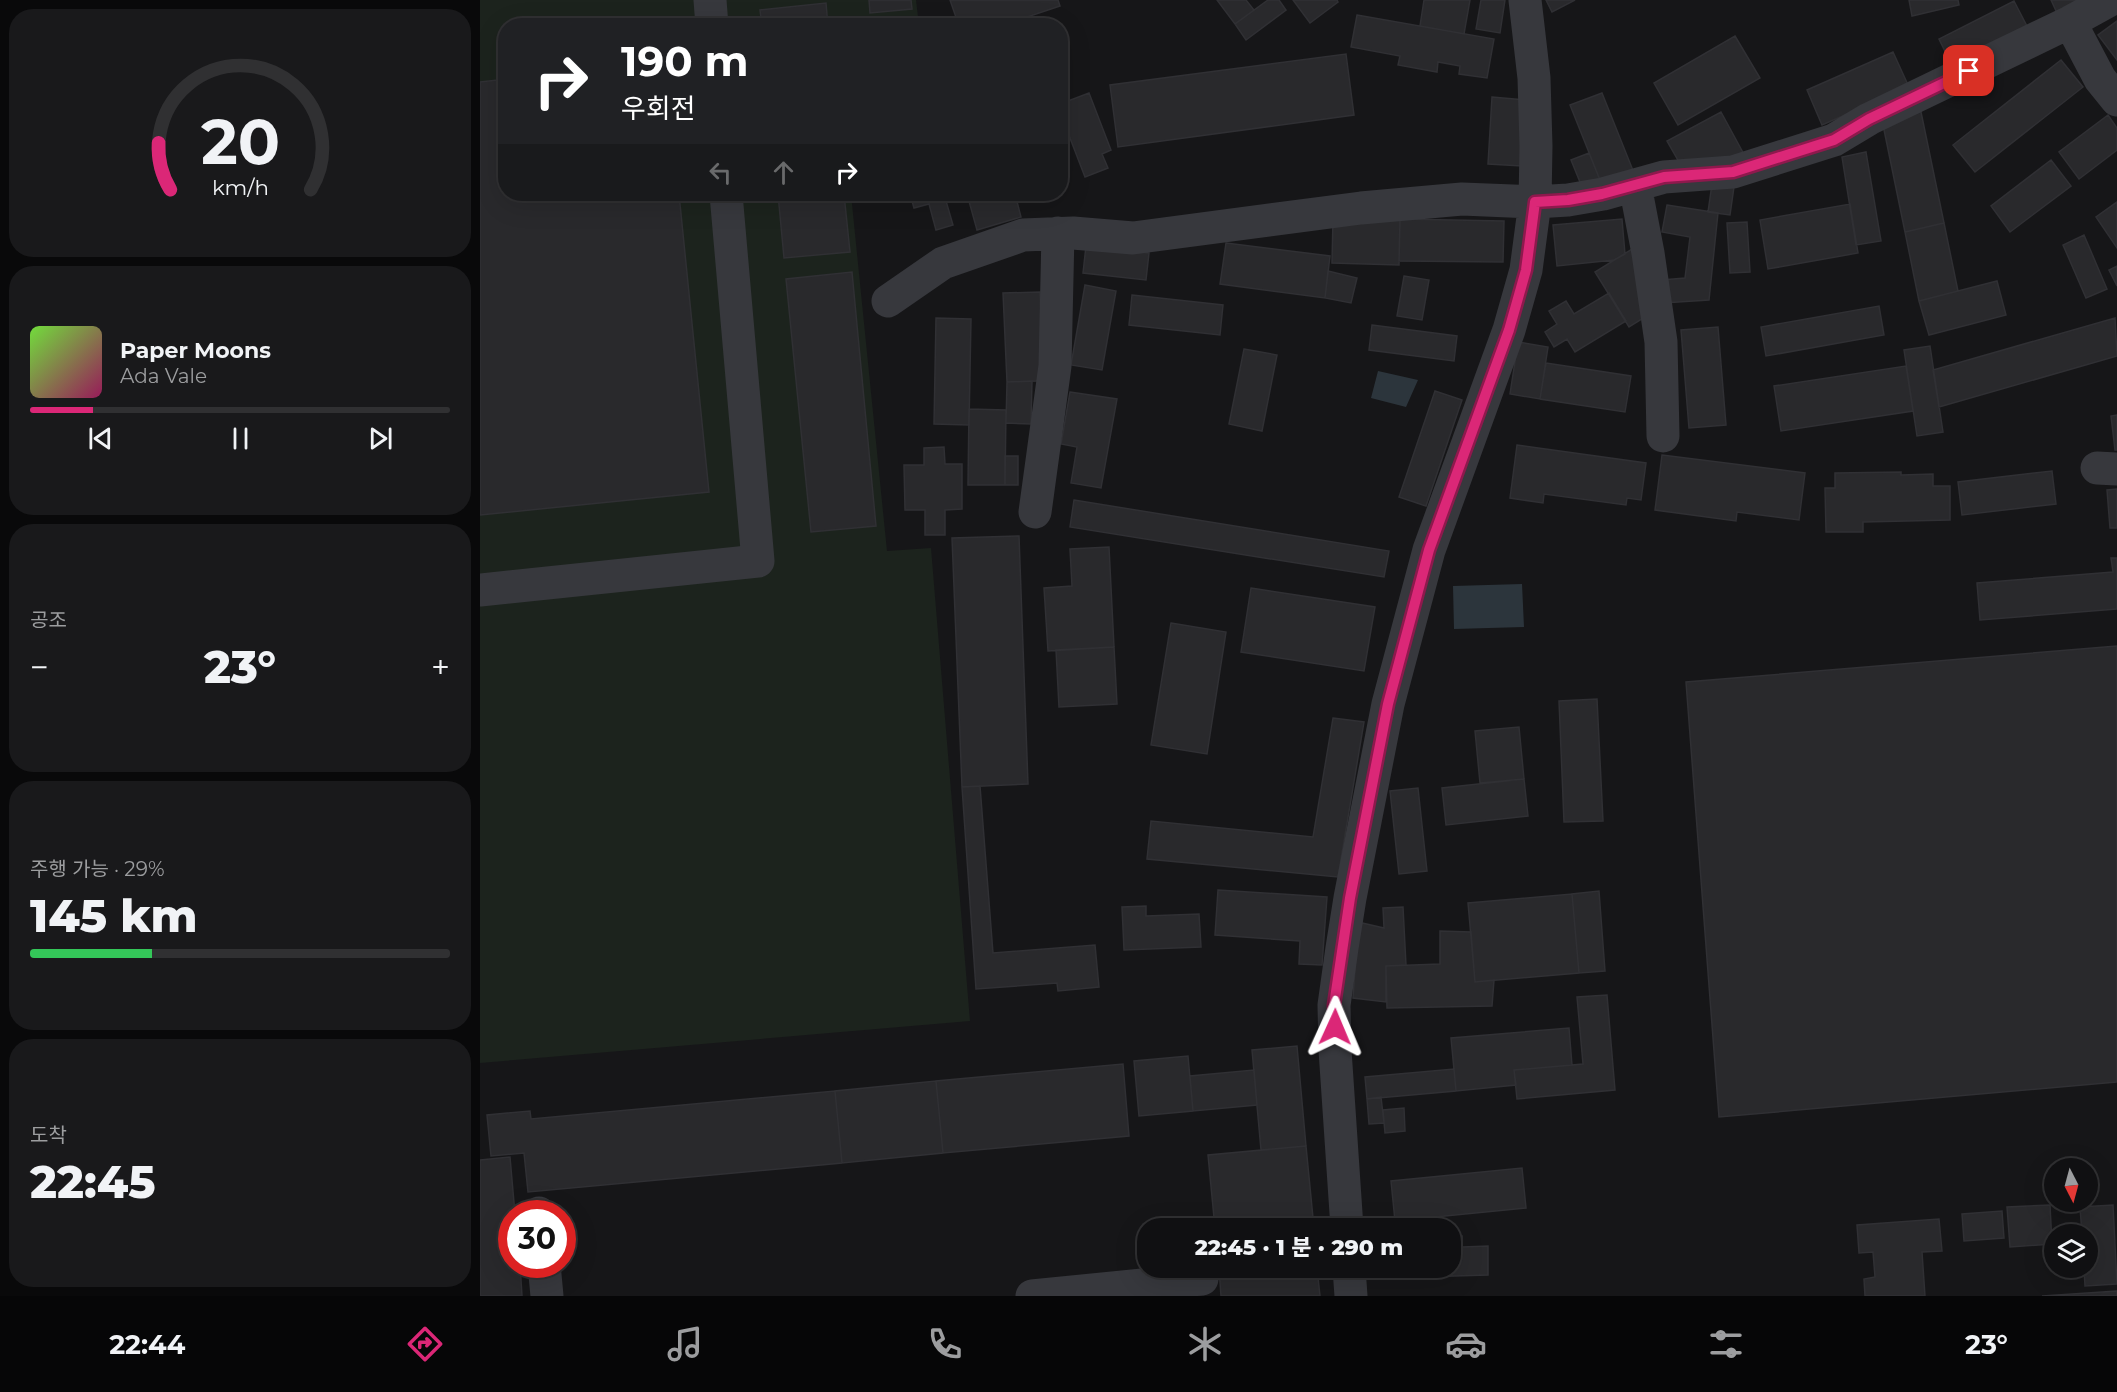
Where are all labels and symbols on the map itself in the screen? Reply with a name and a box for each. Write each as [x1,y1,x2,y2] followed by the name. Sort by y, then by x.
[1943,45,1994,96] pin
[1303,995,1367,1059] position arrow
[2044,1158,2098,1212] north arrow
[498,1200,576,1278] speed limit sign: 30

